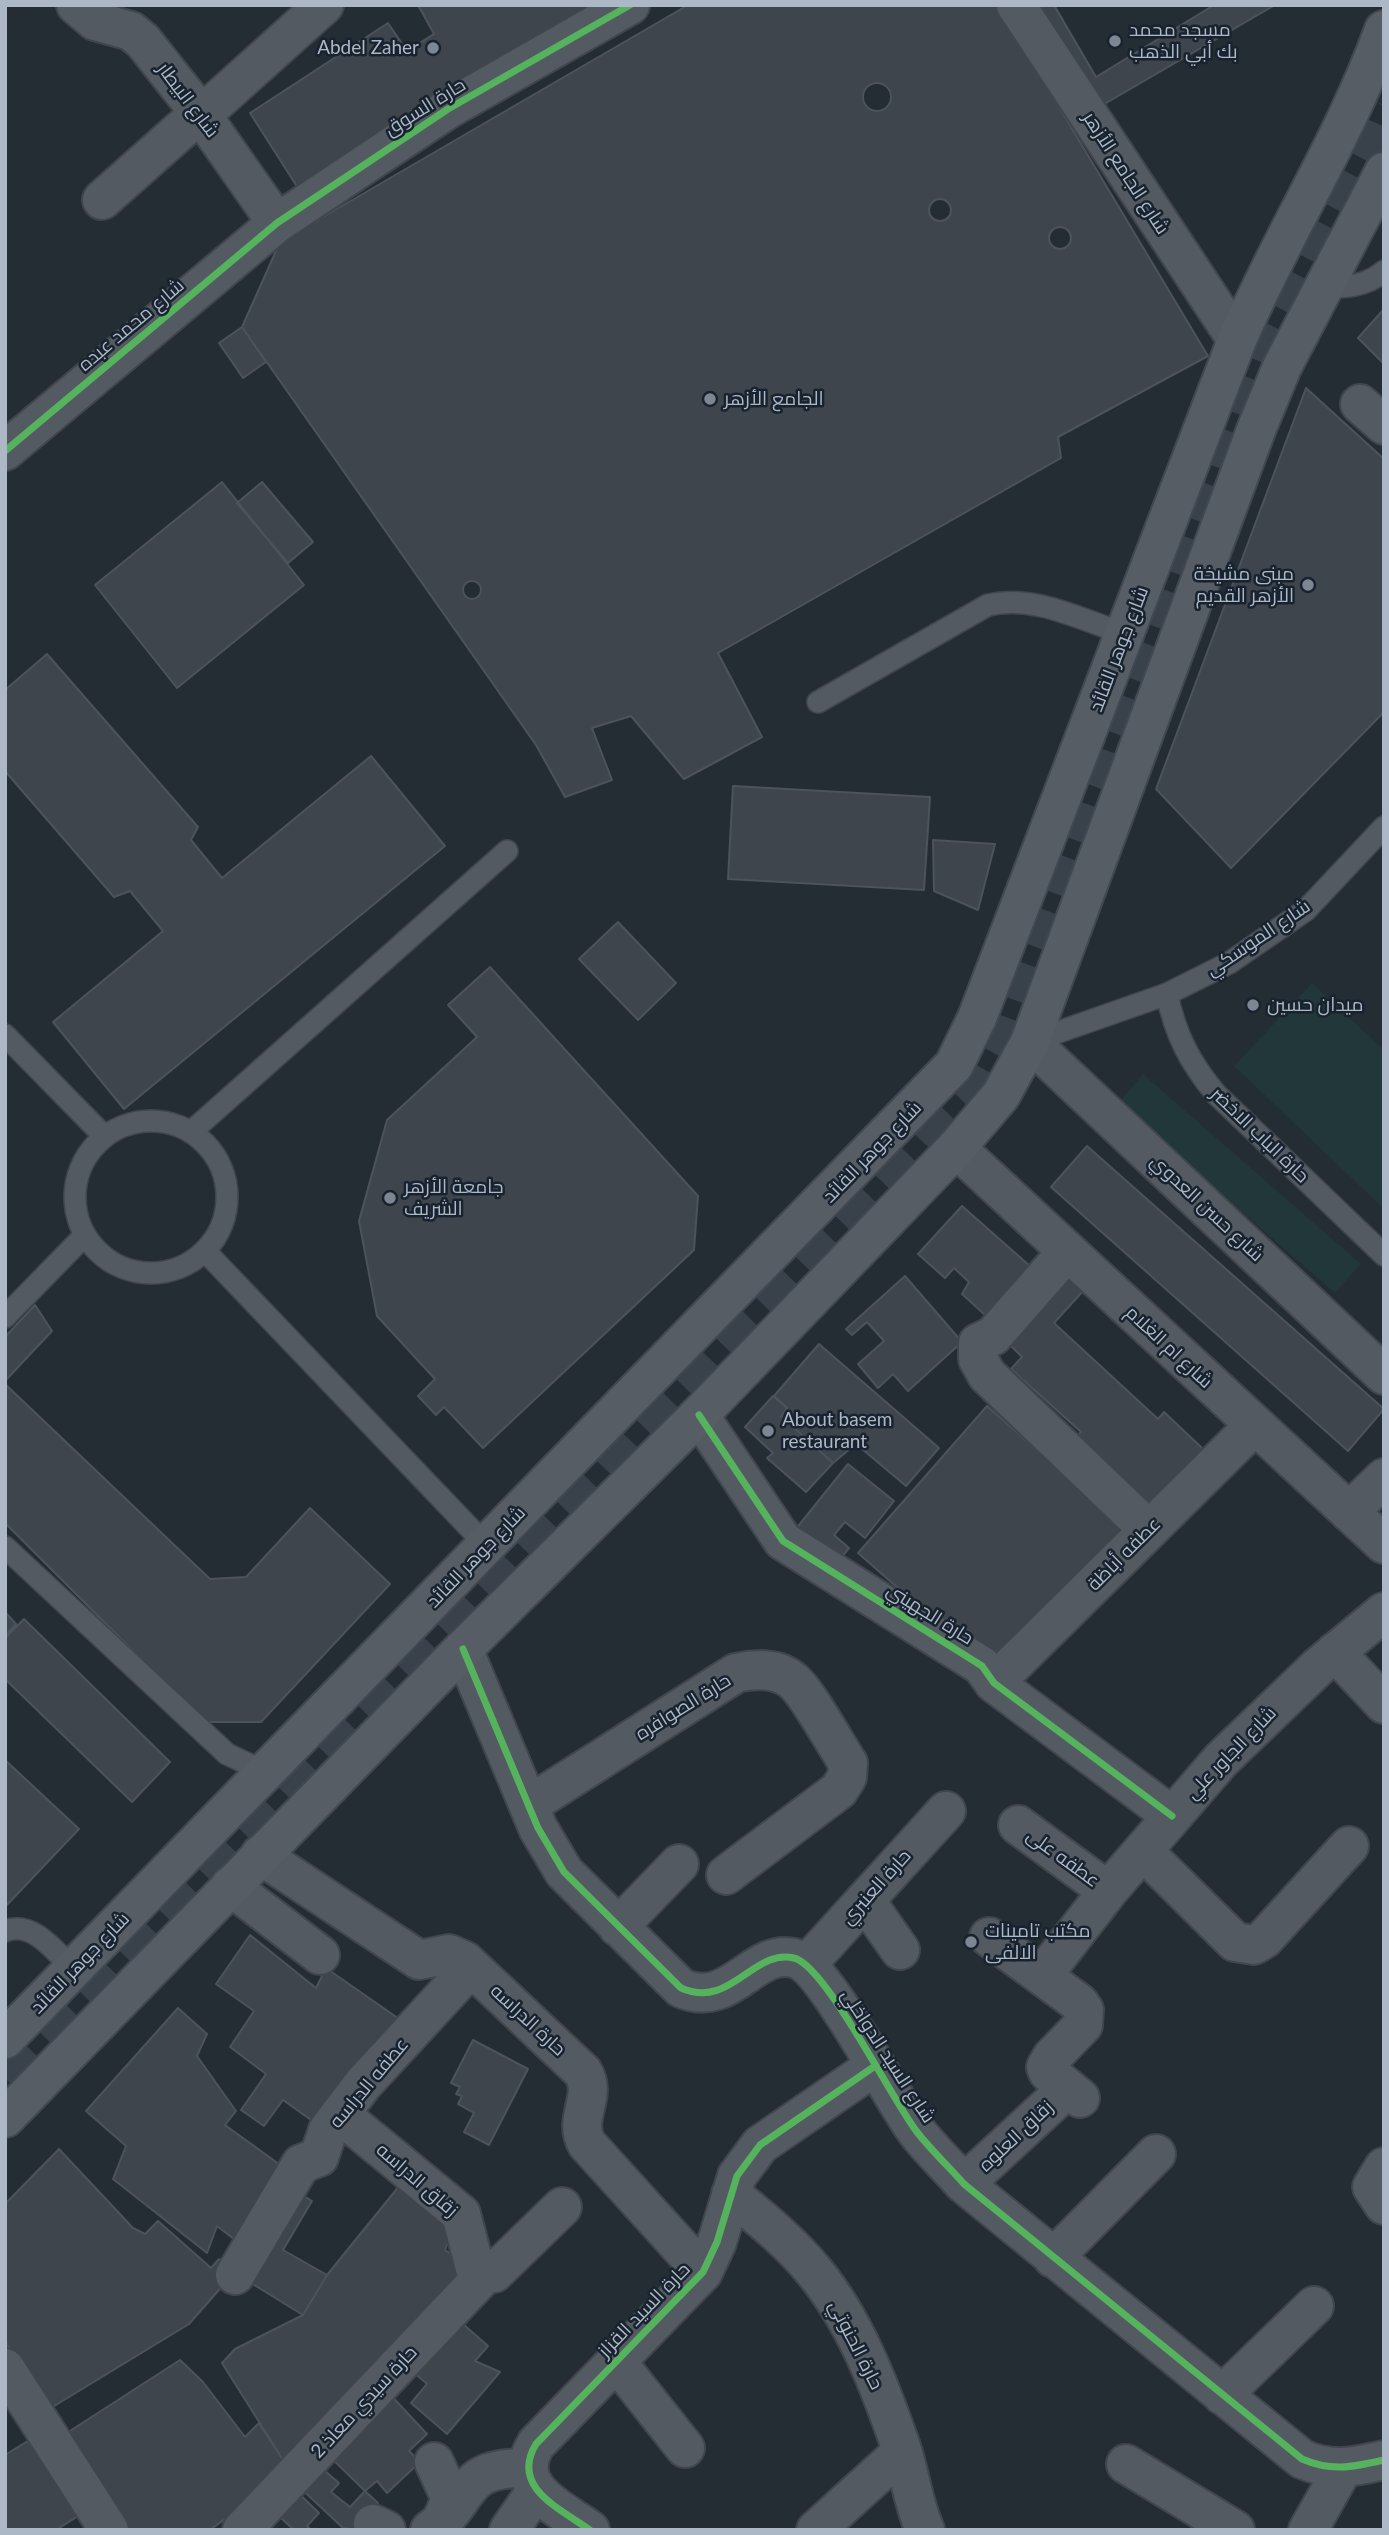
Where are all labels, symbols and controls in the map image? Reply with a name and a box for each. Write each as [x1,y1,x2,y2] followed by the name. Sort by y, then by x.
[1129,19,1237,63] place label: مسجد محمد بك أبي الذهب
[1107,33,1123,49] marker: مسجد محمد بك أبي الذهب
[317,37,419,59] place label: Abdel Zaher
[425,40,441,56] marker: Abdel Zaher
[152,58,224,142] street label: شارع البيطار
[380,73,470,141] street label: حارة السوق
[1078,108,1174,238] street label: شارع الجامع الأزهر
[73,274,189,376] street label: شارع محمد عبده
[724,388,824,410] place label: الجامع الأزهر
[702,391,718,407] marker: الجامع الأزهر
[1194,563,1294,607] place label: مبنى مشيخة الأزهر القديم
[1300,577,1316,593] marker: مبنى مشيخة الأزهر القديم
[1085,583,1153,715] street label: شارع جوهر القائد
[1202,895,1314,981] street label: شارع الموسكي
[1267,994,1363,1016] place label: ميدان حسين
[1245,997,1261,1013] marker: ميدان حسين
[1206,1082,1314,1188] street label: حارة الباب الاخضر
[818,1097,926,1207] street label: شارع جوهر القائد
[1146,1150,1268,1266] street label: شارع حسن العدوي
[404,1176,503,1220] place label: جامعة الأزهر الشريف
[382,1190,398,1206] marker: جامعة الأزهر الشريف
[1121,1301,1217,1393] street label: شارع ام الغلام
[782,1409,892,1453] place label: About basem restaurant
[760,1423,776,1439] marker: About basem restaurant
[422,1502,530,1612] street label: شارع جوهر القائد
[1083,1513,1165,1595] street label: عطفه أباظة
[882,1578,978,1650] street label: حارة الجهيني
[631,1669,735,1745] street label: حارة الصوافره
[1181,1702,1281,1804] street label: شارع الجاور علي
[1022,1824,1104,1892] street label: عطفه على
[836,1845,916,1929] street label: حارة العنبري
[26,1908,134,2018] street label: شارع جوهر القائد
[985,1920,1090,1964] place label: مكتب تامينات الالفى
[963,1934,979,1950] marker: مكتب تامينات الالفى
[486,1979,570,2061] street label: حارة الدراسه
[836,1985,940,2127] street label: شارع السيد الدواخلي
[325,2033,413,2133] street label: عطفه الدراسه
[974,2096,1058,2176] street label: زقاق العلوه
[372,2138,462,2222] street label: زقاق الدراسه
[593,2258,695,2362] street label: حارة السيد القزاز
[824,2296,888,2394] street label: حارة الحنوتي
[306,2341,422,2463] street label: حارة سيدي معاذ 2

